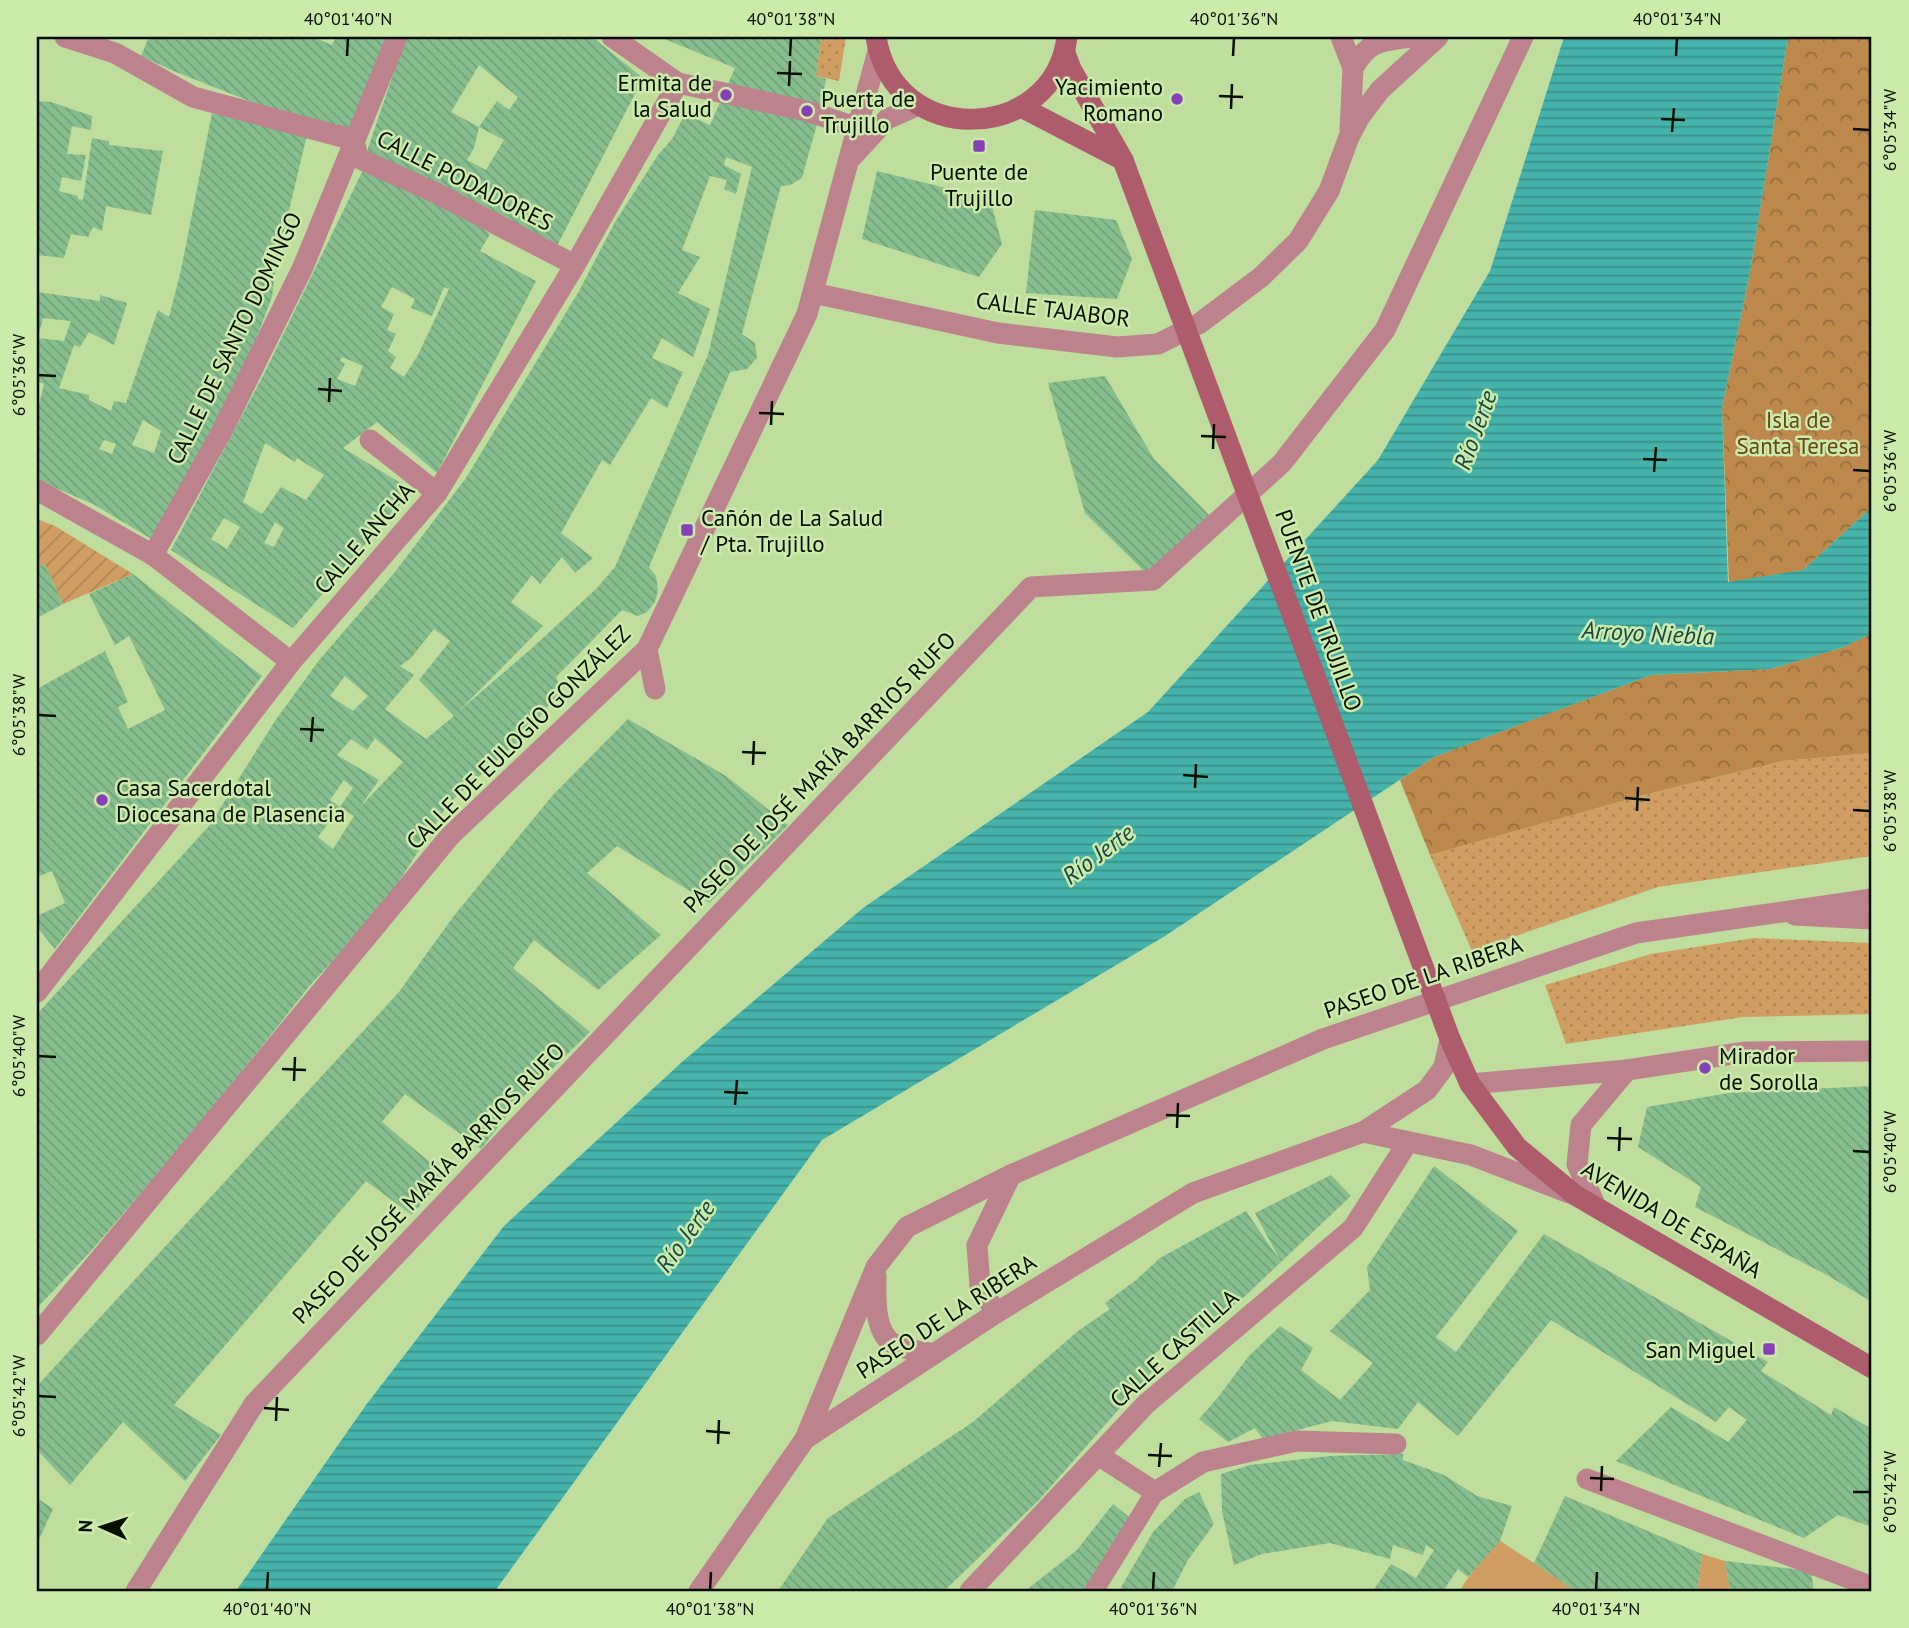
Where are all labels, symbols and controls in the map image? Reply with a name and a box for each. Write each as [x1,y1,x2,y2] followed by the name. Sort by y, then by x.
[304,7,392,30] text: 40°01'40"N
[747,7,835,30] text: 40°01'38"N
[1190,7,1278,30] text: 40°01'36"N
[1633,7,1721,30] text: 40°01'34"N
[618,68,712,123] place label: Ermita de la Salud
[1055,72,1163,127] place label: Yacimiento Romano
[821,84,915,139] place label: Puerta de Trujillo
[718,87,734,103] marker: Ermita de la Salud
[1878,89,1901,171] text: 6°05'34"W
[1169,91,1185,107] marker: Yacimiento Romano
[799,103,815,119] marker: Puerta de Trujillo
[372,123,558,237] street label: CALLE PODADORES
[971,138,987,154] marker: Puente de Trujillo
[930,157,1028,212] place label: Puente de Trujillo
[160,207,308,469] street label: CALLE DE SANTO DOMINGO
[974,285,1132,333] street label: CALLE TAJABOR
[7,334,30,416] text: 6°05'36"W
[1446,386,1504,474] water label: Río Jerte
[1737,405,1859,460] park label: Isla de Santa Teresa
[1878,430,1901,512] text: 6°05'36"W
[308,476,421,600] street label: CALLE ANCHA
[700,503,883,558] place label: Cañón de La Salud / Pta. Trujillo
[1269,505,1369,715] street label: PUENTE DE TRUJILLO
[679,522,695,538] marker: Cañón de La Salud / Pta. Trujillo
[1580,614,1715,652] water label: Arroyo Niebla
[400,619,636,855] street label: CALLE DE EULOGIO GONZÁLEZ
[677,625,961,919] street label: PASEO DE JOSÉ MARÍA BARRIOS RUFO
[7,674,30,756] text: 6°05'38"W
[1878,770,1901,852] text: 6°05'38"W
[116,773,345,828] place label: Casa Sacerdotal Diocesana de Plasencia
[94,792,110,808] marker: Casa Sacerdotal Diocesana de Plasencia
[1056,817,1140,891] water label: Río Jerte
[1320,929,1527,1025] street label: PASEO DE LA RIBERA
[7,1015,30,1097] text: 6°05'40"W
[286,1036,570,1330] street label: PASEO DE JOSÉ MARÍA BARRIOS RUFO
[1719,1041,1819,1096] place label: Mirador de Sorolla
[1697,1060,1713,1076] marker: Mirador de Sorolla
[1878,1111,1901,1193] text: 6°05'40"W
[1577,1154,1768,1284] street label: AVENIDA DE ESPAÑA
[648,1194,722,1278] water label: Río Jerte
[851,1247,1042,1385] street label: PASEO DE LA RIBERA
[1104,1282,1245,1413] street label: CALLE CASTILLA
[1645,1335,1755,1364] place label: San Miguel
[1761,1341,1777,1357] marker: San Miguel
[7,1355,30,1437] text: 6°05'42"W
[1878,1451,1901,1533] text: 6°05'42"W
[66,1492,136,1562] north arrow
[73,1519,97,1533] text: N
[223,1597,311,1620] text: 40°01'40"N
[666,1597,754,1620] text: 40°01'38"N
[1109,1597,1197,1620] text: 40°01'36"N
[1552,1597,1640,1620] text: 40°01'34"N

